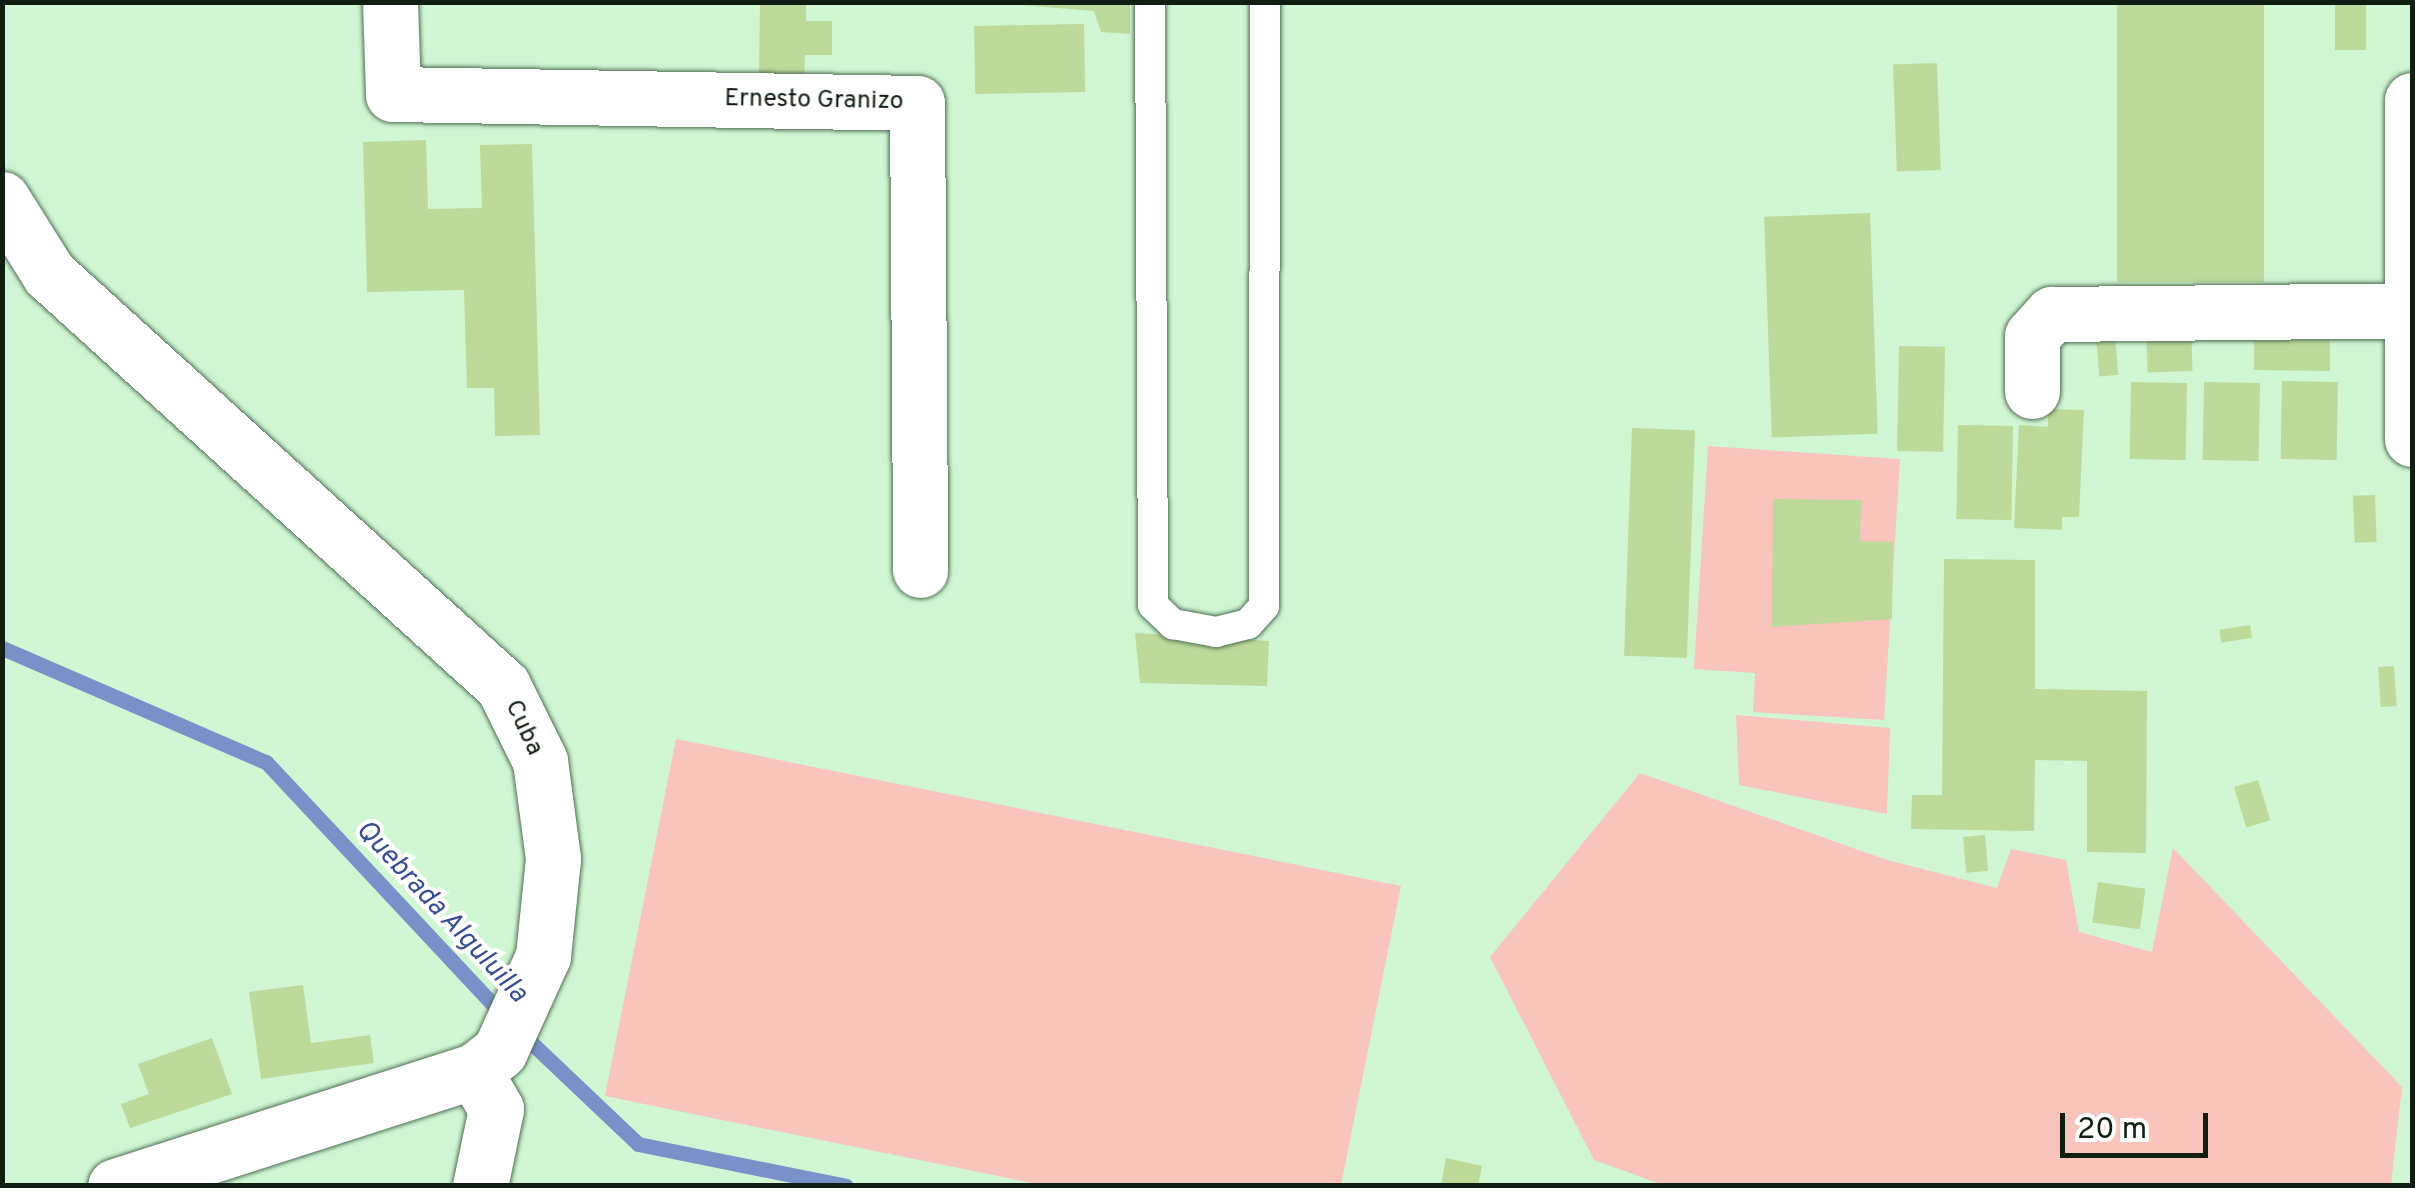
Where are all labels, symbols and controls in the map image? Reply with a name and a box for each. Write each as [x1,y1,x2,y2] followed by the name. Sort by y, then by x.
[724,84,904,118] street label: Ernesto Granizo
[497,695,549,761] street label: Cuba
[347,813,535,1011] water label: Quebrada Alguluilla
[2065,1093,2212,1155] scale bar
[2077,1112,2147,1149] text: 20 m

